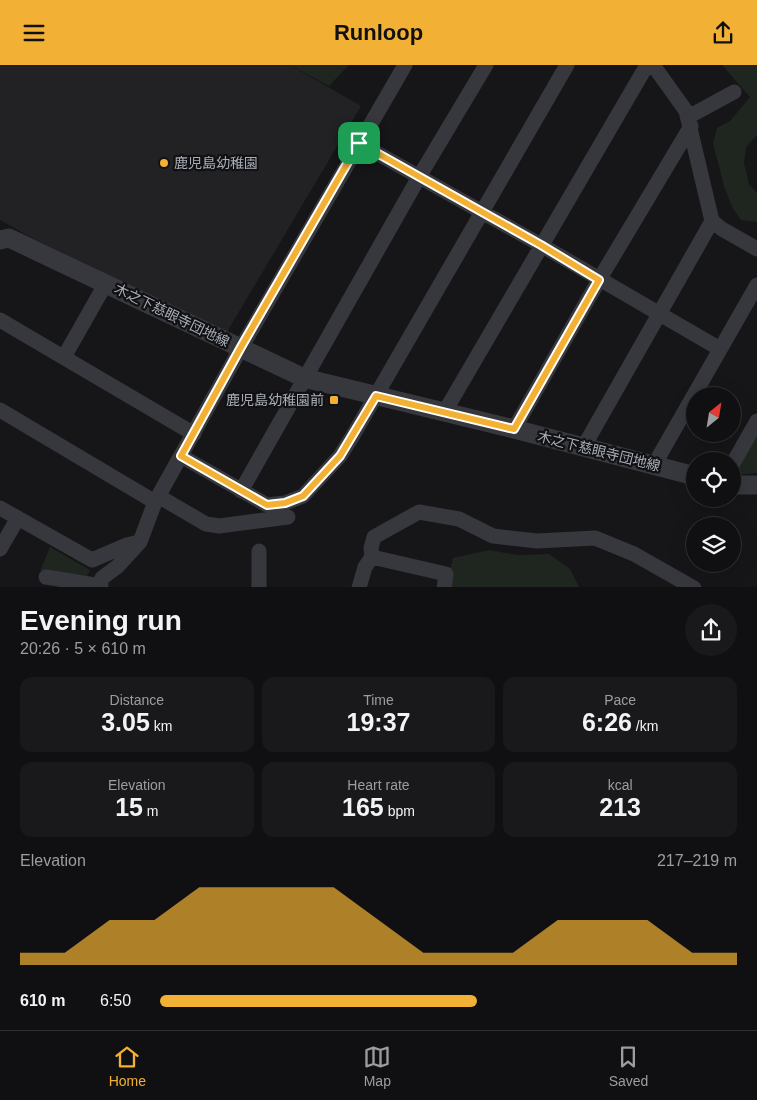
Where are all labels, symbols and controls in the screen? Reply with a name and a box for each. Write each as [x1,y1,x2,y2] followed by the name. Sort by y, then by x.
[20,19,48,47] icon: menu
[709,19,737,47] icon: share
[334,20,423,45] text: Runloop
[338,122,380,164] pin
[345,129,373,157] icon: arrive
[174,155,258,171] place label: 鹿児島幼稚園
[158,157,170,169] marker: 鹿児島幼稚園
[112,280,232,350] street label: 木之下慈眼寺団地線
[686,387,741,443] north arrow
[686,387,741,572] map controls
[226,392,324,408] place label: 鹿児島幼稚園前
[328,394,340,406] marker: 鹿児島幼稚園前
[536,428,662,474] street label: 木之下慈眼寺団地線
[686,452,741,507] button: locate
[686,517,741,572] button: layers
[685,604,737,656] button: share
[20,605,182,636] text: Evening run
[20,640,146,657] text: 20:26 · 5 × 610 m
[110,692,164,708] text: Distance
[363,692,394,708] text: Time
[604,692,636,708] text: Pace
[101,708,150,736] text: 3.05
[347,708,410,736] text: 19:37
[582,708,632,736] text: 6:26
[150,718,172,734] text: km
[632,718,658,734] text: /km
[108,777,166,793] text: Elevation
[347,777,410,793] text: Heart rate
[608,777,633,793] text: kcal
[115,793,143,821] text: 15
[342,793,384,821] text: 165
[599,793,641,821] text: 213
[143,803,159,819] text: m
[384,803,415,819] text: bpm
[20,852,86,869] text: Elevation
[657,852,737,869] text: 217–219 m
[20,992,65,1009] text: 610 m
[100,992,131,1009] text: 6:50
[109,1043,146,1089] tab: Home
[363,1043,391,1089] tab: Map
[609,1043,648,1089] tab: Saved

